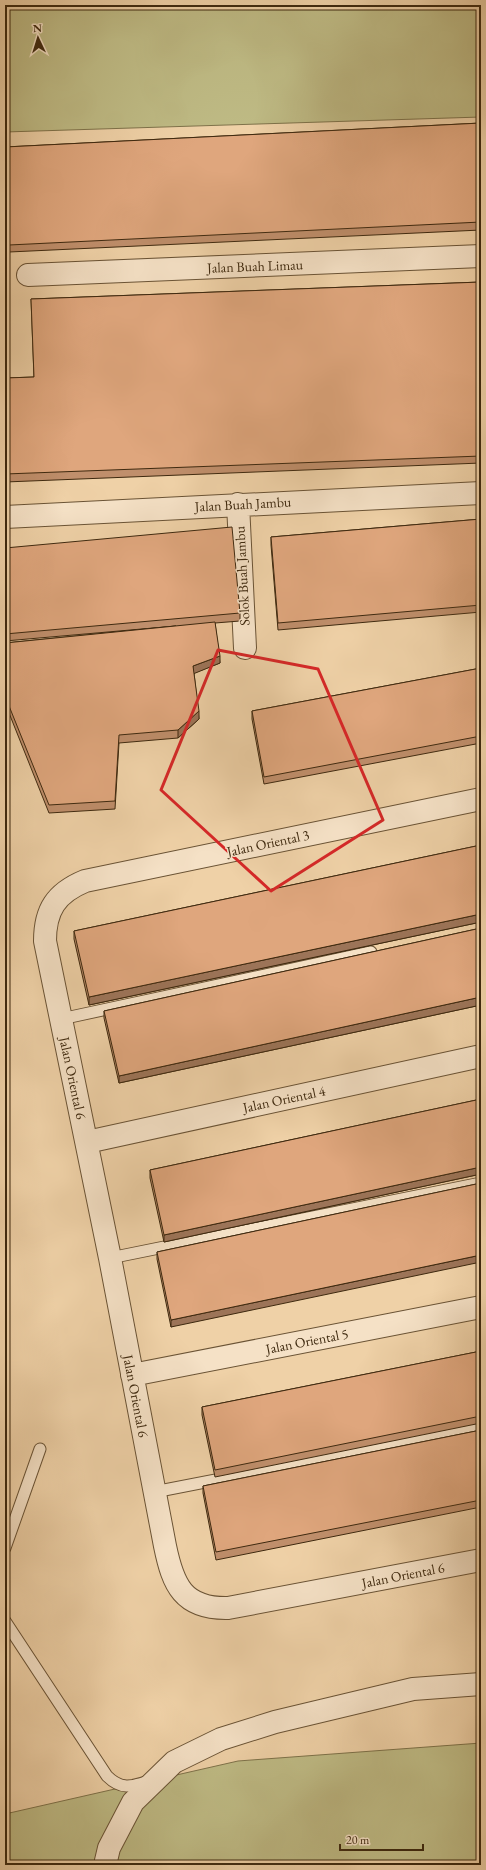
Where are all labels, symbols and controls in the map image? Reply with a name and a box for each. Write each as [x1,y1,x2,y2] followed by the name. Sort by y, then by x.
[18,18,58,58] north arrow
[32,21,42,35] text: N
[206,255,304,277] street label: Jalan Buah Limau
[193,492,292,516] street label: Jalan Buah Jambu
[230,525,254,626] street label: Solok Buah Jambu
[224,825,311,861] street label: Jalan Oriental 3
[55,1034,91,1121] street label: Jalan Oriental 6
[240,1081,327,1117] street label: Jalan Oriental 4
[263,1324,350,1358] street label: Jalan Oriental 5
[119,1352,153,1439] street label: Jalan Oriental 6
[359,1558,446,1592] street label: Jalan Oriental 6
[340,1826,423,1852] scale bar
[346,1832,370,1848] text: 20 m

